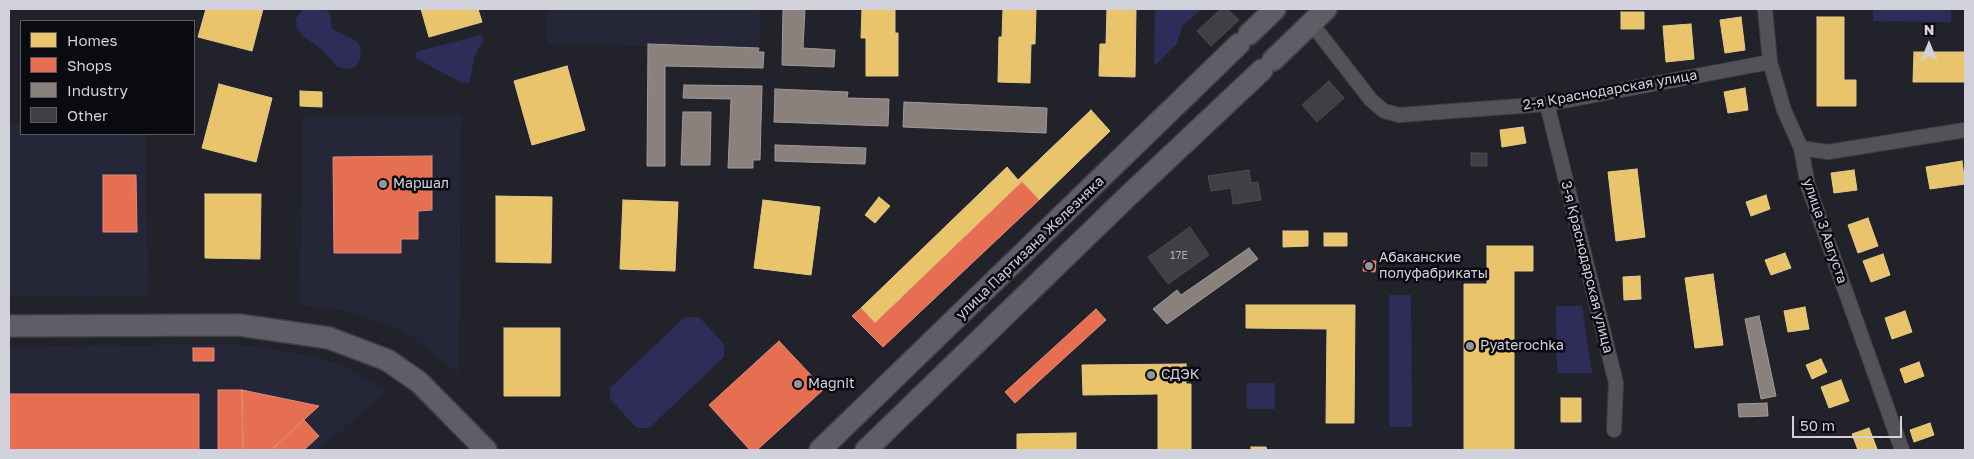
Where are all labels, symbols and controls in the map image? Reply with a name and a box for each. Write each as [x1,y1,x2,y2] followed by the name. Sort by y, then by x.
[20,20,195,135] legend
[1904,20,1954,70] north arrow
[1924,21,1934,38] text: N
[67,31,117,49] text: Homes
[67,56,112,74] text: Shops
[1522,66,1698,114] street label: 2-я Краснодарская улица
[67,81,128,99] text: Industry
[67,106,108,124] text: Other
[953,173,1107,323] street label: улица Партизана Железняка
[393,176,449,192] place label: Маршал
[1799,176,1851,286] street label: улица 3 Августа
[377,178,389,190] marker: Маршал
[1557,179,1617,355] street label: 3-я Краснодарская улица
[1170,249,1188,263] house number: 17Е
[1379,250,1488,282] place label: Абаканские полуфабрикаты
[1363,260,1375,272] marker: Абаканские полуфабрикаты
[1480,338,1564,354] place label: Pyaterochka
[1464,340,1476,352] marker: Pyaterochka
[1161,367,1199,383] place label: СДЭК
[1145,369,1157,381] marker: СДЭК
[808,376,855,392] place label: Magnit
[792,378,804,390] marker: Magnit
[1794,406,1904,438] scale bar
[1800,416,1835,434] text: 50 m

